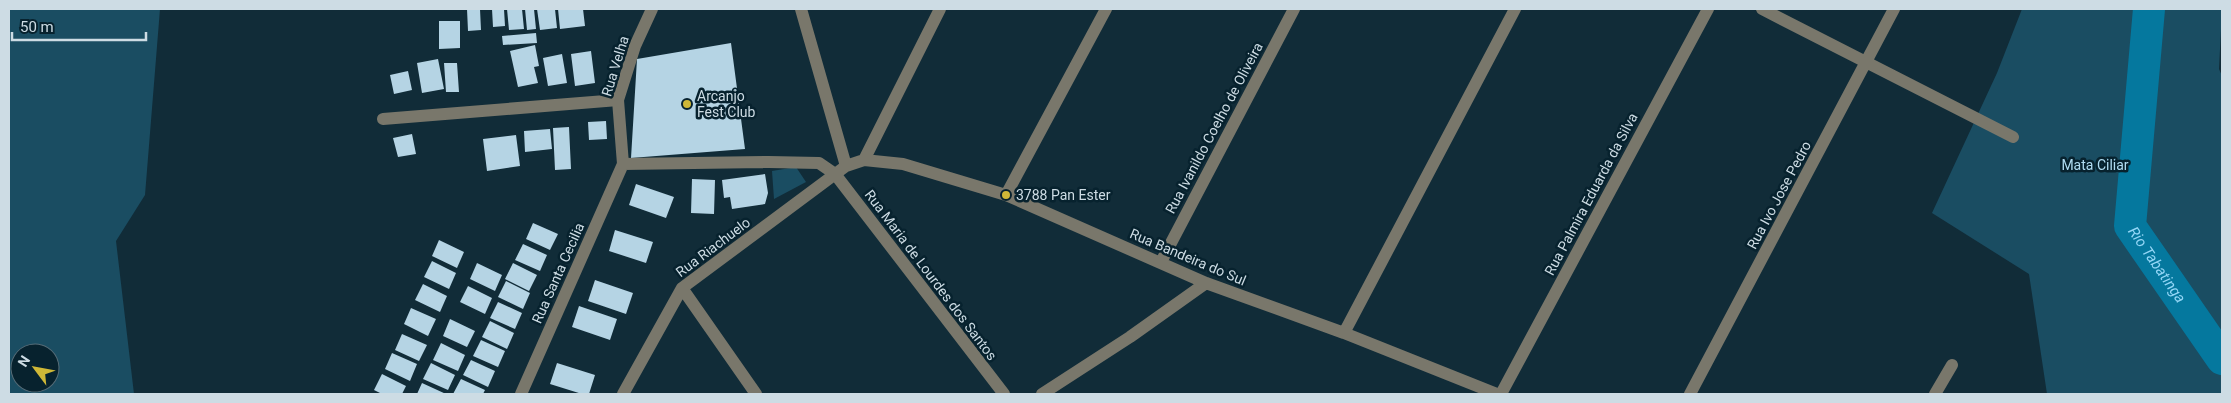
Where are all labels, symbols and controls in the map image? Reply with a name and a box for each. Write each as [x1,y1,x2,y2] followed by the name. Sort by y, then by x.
[12,10,146,42] scale bar
[20,18,54,36] text: 50 m
[598,34,632,98] street label: Rua Velha
[1162,40,1266,216] street label: Rua Ivanildo Coelho de Oliveira
[697,88,756,120] place label: Arcanjo Fest Club
[681,98,693,110] marker: Arcanjo Fest Club
[1541,110,1641,278] street label: Rua Palmira Eduarda da Silva
[1744,138,1814,252] street label: Rua Ivo Jose Pedro
[2061,157,2129,173] park label: Mata Ciliar
[862,187,1000,363] street label: Rua Maria de Lourdes dos Santos
[1016,187,1111,203] place label: 3788 Pan Ester
[1000,189,1012,201] marker: 3788 Pan Ester
[673,214,753,280] street label: Rua Riachuelo
[529,220,587,326] street label: Rua Santa Cecilia
[2124,223,2189,306] water label: Rio Tabatinga
[1128,225,1248,289] street label: Rua Bandeira do Sul
[10,343,60,393] north arrow
[15,353,33,370] text: N

